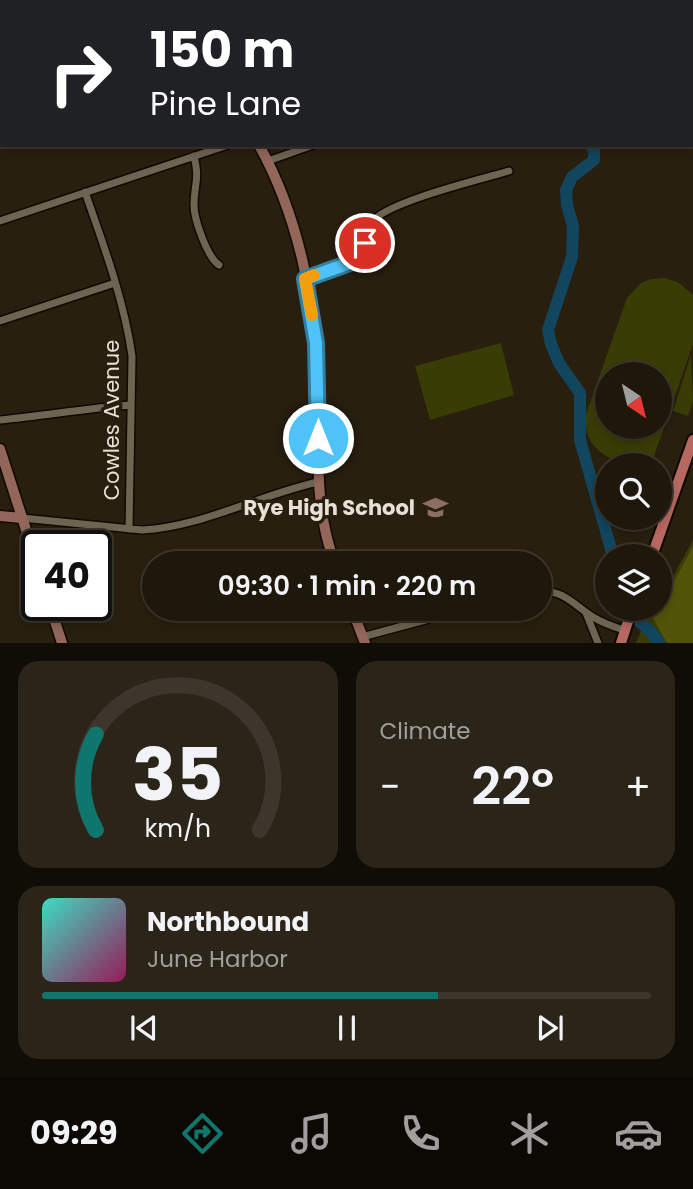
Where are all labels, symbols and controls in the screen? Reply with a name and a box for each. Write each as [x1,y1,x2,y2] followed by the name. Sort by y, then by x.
[150,16,295,84] text: 150 m
[35,28,126,119] icon: right
[150,81,301,126] text: Pine Lane
[335,213,395,273] pin
[346,224,384,262] icon: arrive
[97,340,126,500] street label: Cowles Avenue
[595,362,672,439] north arrow
[595,362,672,621] map controls
[281,401,355,475] position arrow
[595,453,672,530] button: search
[244,493,415,522] place label: Rye High School
[421,493,449,521] school or university icon: Rye High School
[21,530,112,621] speed limit sign: 40
[595,544,672,621] button: layers
[218,568,476,604] text: 09:30 · 1 min · 220 m
[380,715,470,747] text: Climate
[132,725,223,826] text: 35
[471,750,554,823] text: 22°
[380,760,400,813] text: −
[625,760,651,813] text: +
[144,811,211,846] text: km/h
[147,904,309,940] text: Northbound
[147,943,288,975] text: June Harbor
[125,1009,163,1047] icon: previous
[328,1009,366,1047] icon: pause
[531,1009,569,1047] icon: next
[178,1109,227,1158] icon: directions
[287,1109,336,1158] icon: music
[396,1109,445,1158] icon: phone
[505,1109,554,1158] icon: climate
[614,1109,663,1158] icon: car
[30,1110,118,1155] text: 09:29

